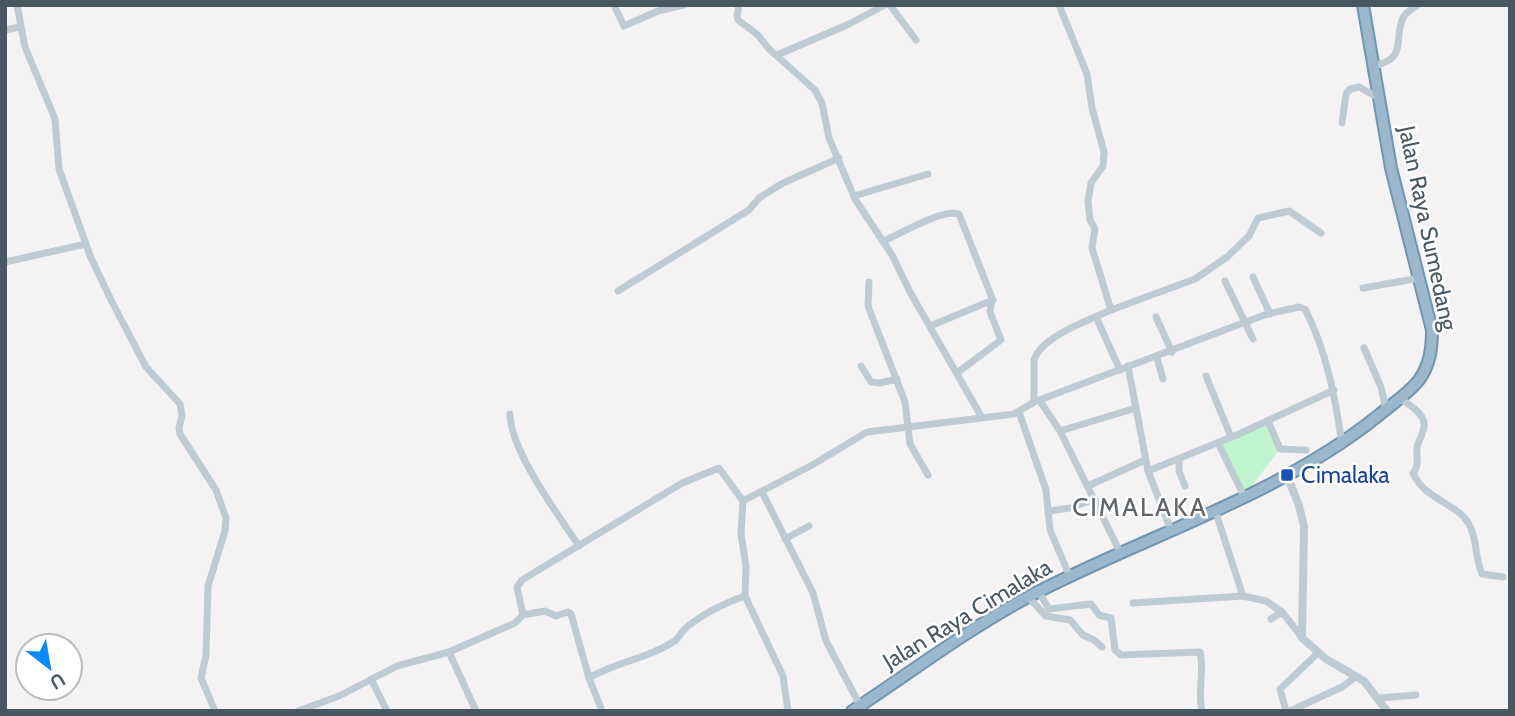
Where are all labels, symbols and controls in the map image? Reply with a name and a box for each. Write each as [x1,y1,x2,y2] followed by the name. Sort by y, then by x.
[1392,122,1463,333] street label: Jalan Raya Sumedang
[1301,461,1390,489] place label: Cimalaka
[1279,467,1295,483] marker: Cimalaka
[1072,491,1208,523] district label: CIMALAKA
[877,553,1056,676] street label: Jalan Raya Cimalaka
[14,632,84,702] north arrow
[46,668,69,695] text: U

